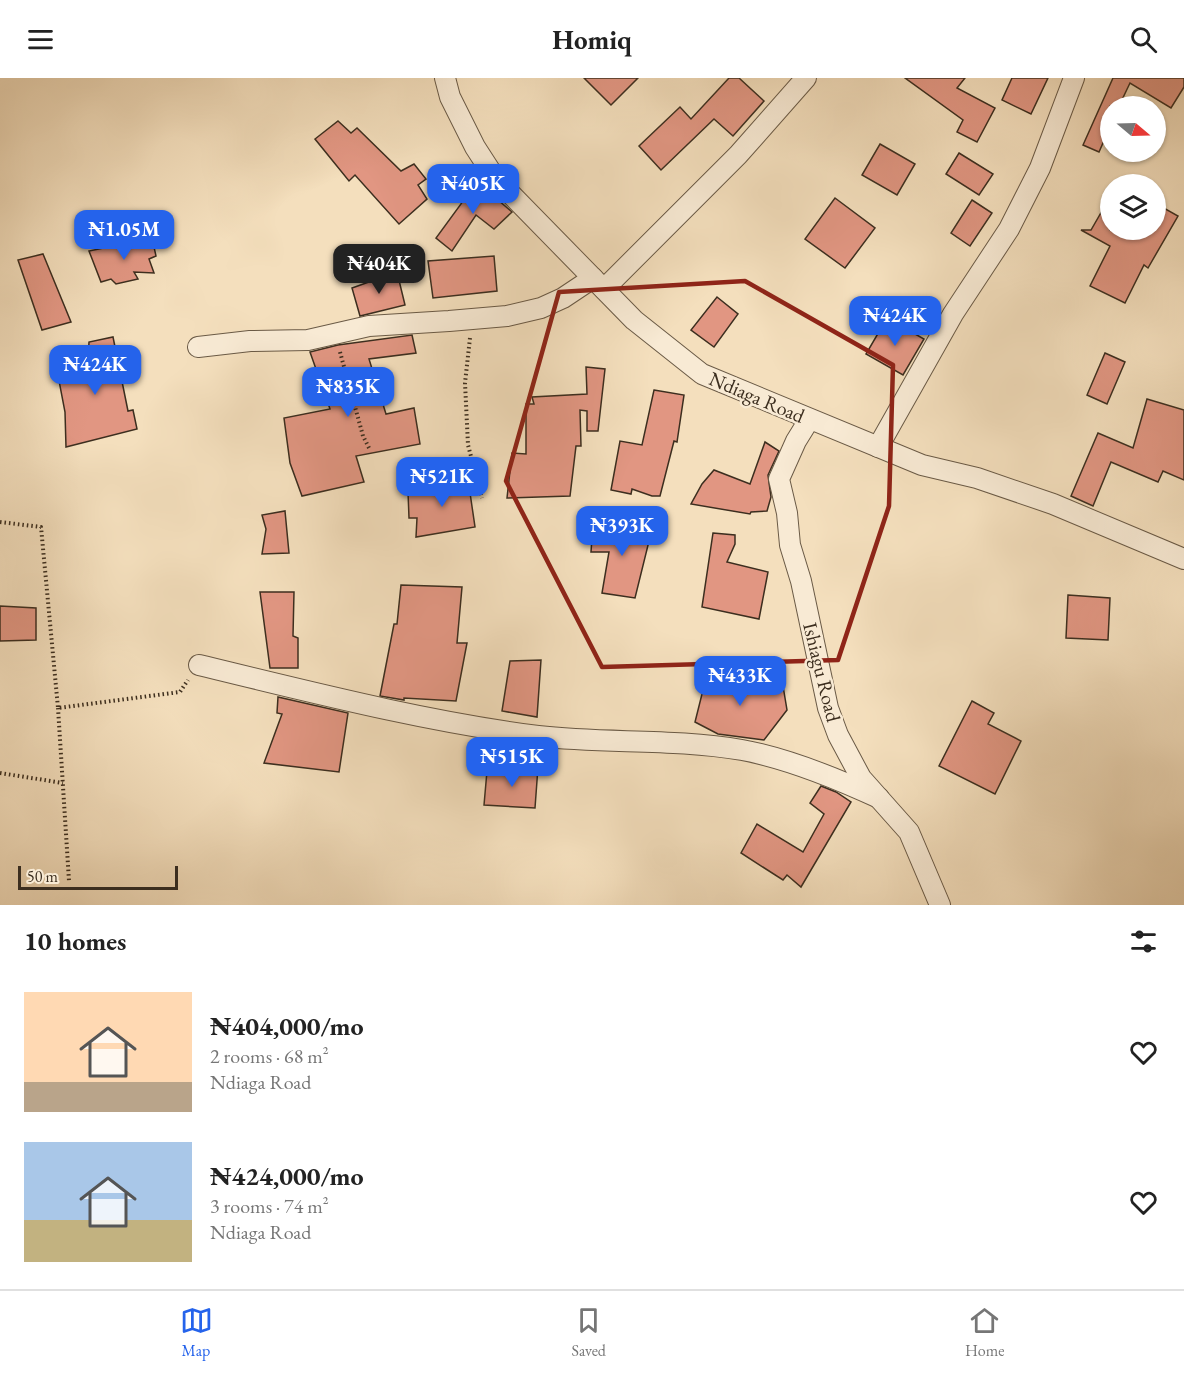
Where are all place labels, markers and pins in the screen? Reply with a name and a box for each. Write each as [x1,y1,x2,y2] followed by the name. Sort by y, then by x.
[431,164,515,215] pin: ₦405K
[75,210,173,261] pin: ₦1.05M
[337,244,421,295] pin: ₦404K
[853,296,937,347] pin: ₦424K
[53,345,137,396] pin: ₦424K
[306,367,390,418] pin: ₦835K
[400,457,484,508] pin: ₦521K
[580,506,664,557] pin: ₦393K
[698,656,782,707] pin: ₦433K
[470,737,554,788] pin: ₦515K

